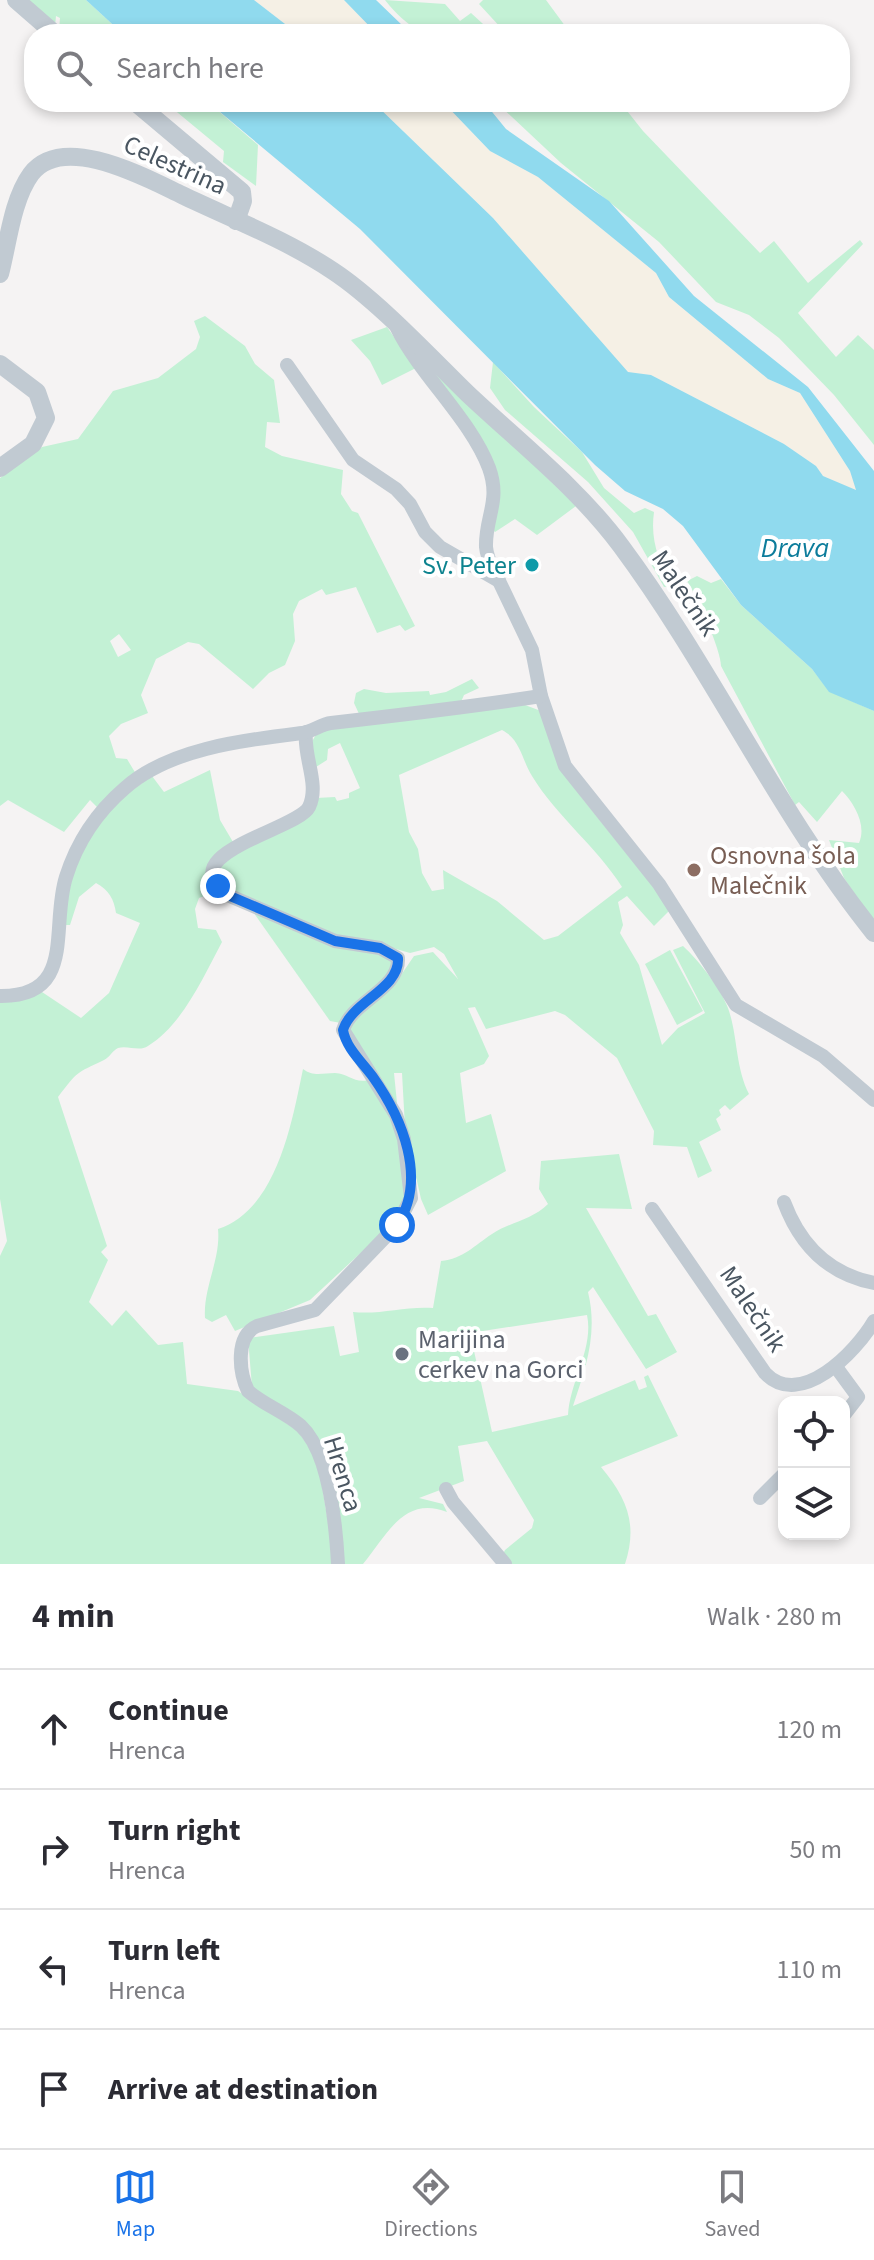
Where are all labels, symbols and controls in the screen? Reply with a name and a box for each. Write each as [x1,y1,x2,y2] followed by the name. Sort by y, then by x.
[24,24,850,112] search box
[52,46,96,90] icon: search
[116,47,264,90] text: Search here
[118,126,232,204] street label: Celestrina
[761,528,829,568] water label: Drava
[643,542,727,644] street label: Malečnik
[422,547,517,584] place label: Sv. Peter
[523,556,541,574] marker: Sv. Peter
[710,837,856,904] place label: Osnovna šola Malečnik
[685,861,703,879] marker: Osnovna šola Malečnik
[200,868,236,904] route end
[379,1207,415,1243] route start
[711,1258,795,1360] street label: Malečnik
[418,1321,584,1388] place label: Marijina cerkev na Gorci
[393,1345,411,1363] marker: Marijina cerkev na Gorci
[778,1396,850,1540] map controls
[778,1396,850,1468] button: locate
[314,1432,372,1516] street label: Hrenca
[778,1468,850,1540] button: layers
[32,1592,115,1641] text: 4 min
[707,1598,842,1635] text: Walk · 280 m
[108,1689,229,1732] text: Continue
[32,1707,76,1751] icon: ahead
[776,1711,842,1748] text: 120 m
[108,1732,186,1769] text: Hrenca
[108,1809,240,1852] text: Turn right
[32,1827,76,1871] icon: right
[789,1831,842,1868] text: 50 m
[108,1852,186,1889] text: Hrenca
[108,1929,220,1972] text: Turn left
[32,1947,76,1991] icon: left
[776,1951,842,1988] text: 110 m
[108,1972,186,2009] text: Hrenca
[32,2067,76,2111] icon: arrive
[108,2068,378,2111] text: Arrive at destination
[113,2165,157,2245] tab: Map
[384,2165,477,2245] tab: Directions
[704,2165,761,2245] tab: Saved

